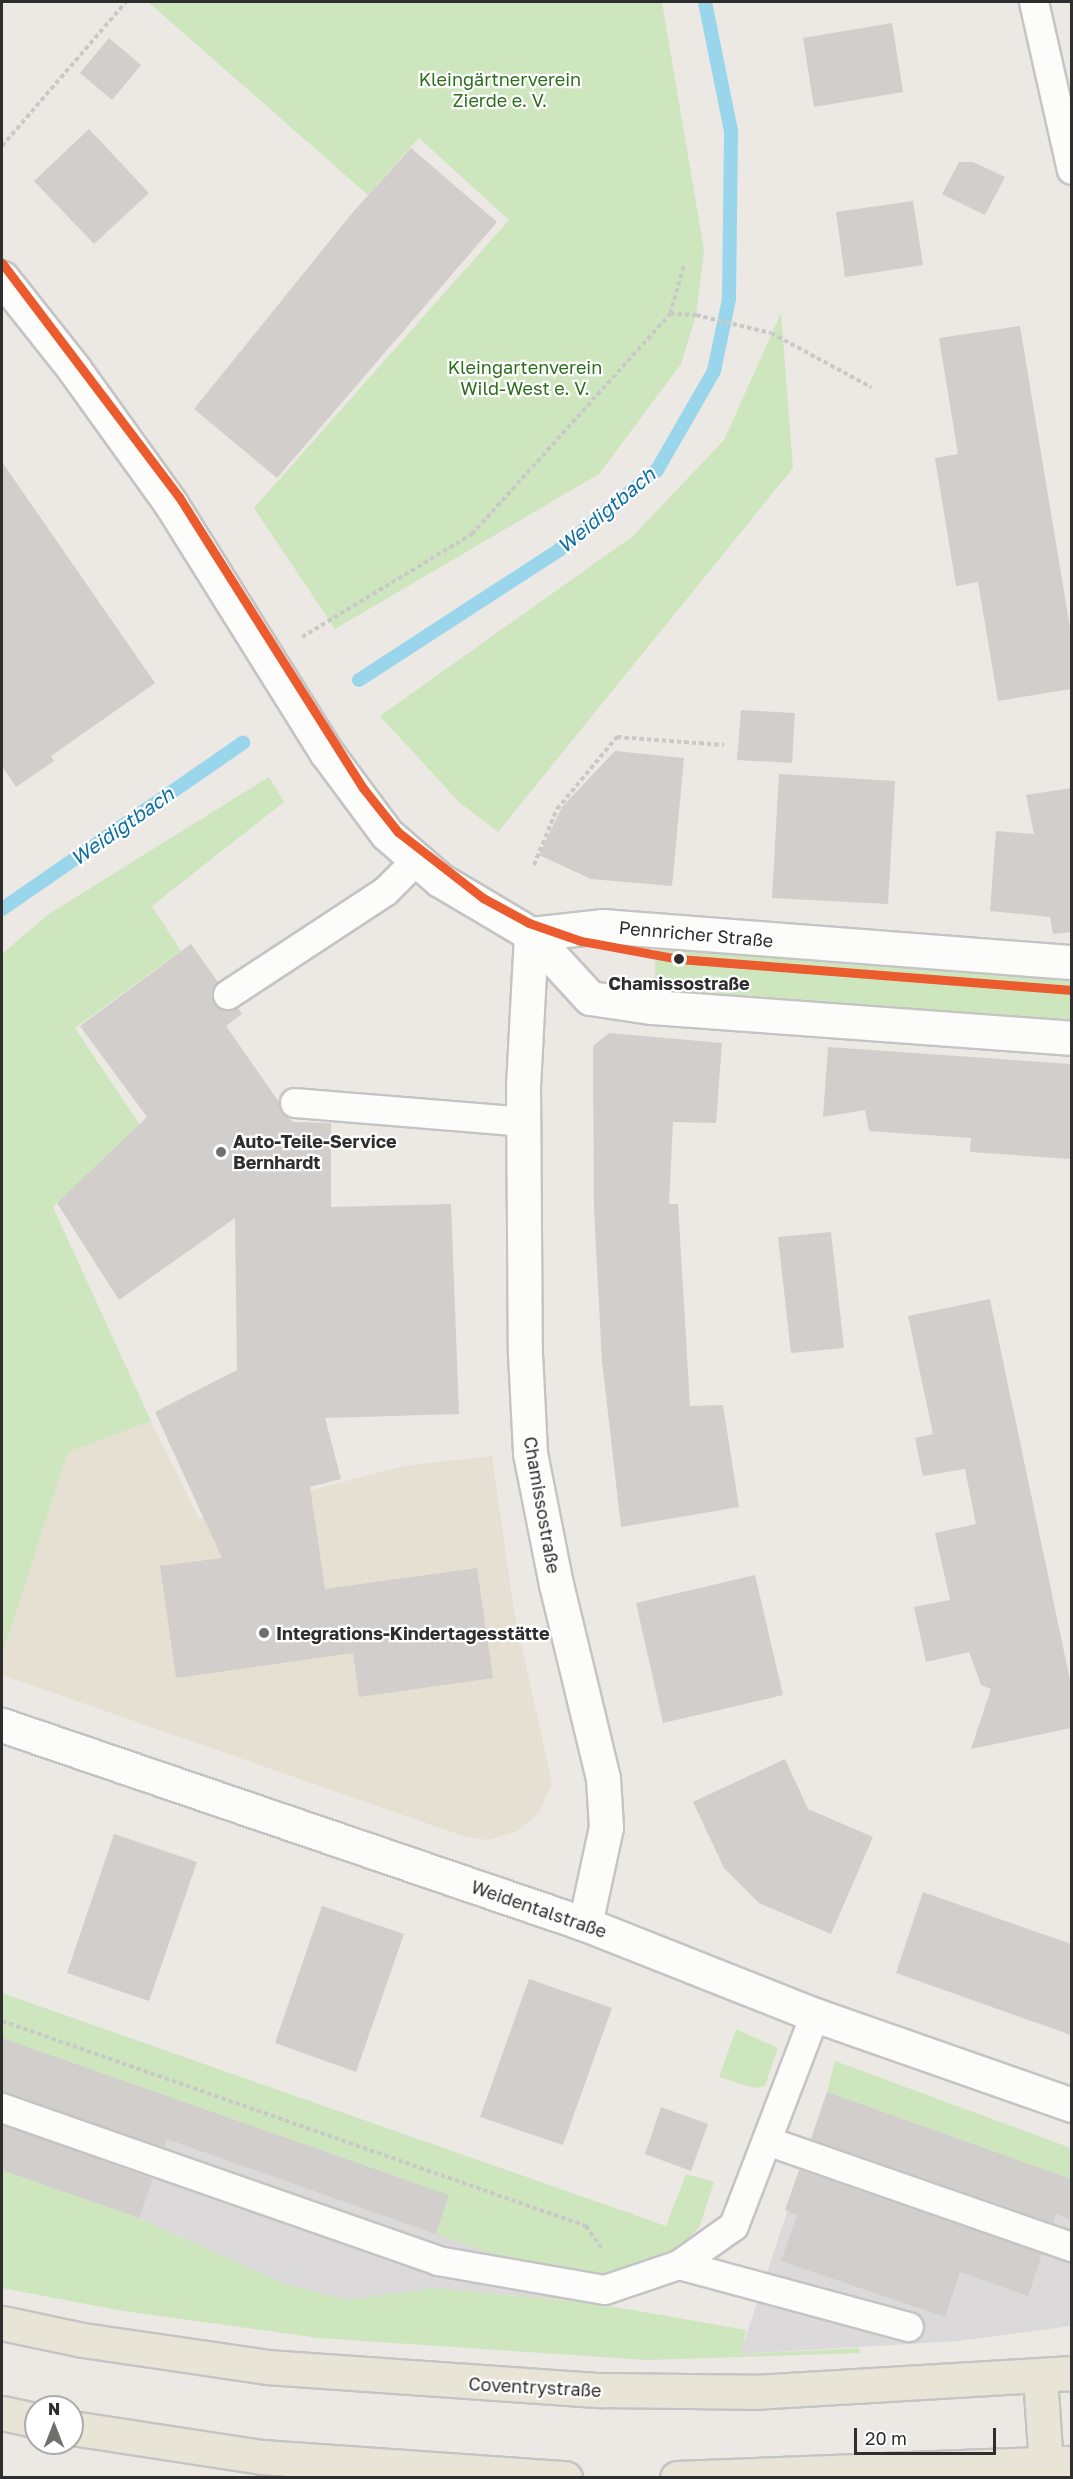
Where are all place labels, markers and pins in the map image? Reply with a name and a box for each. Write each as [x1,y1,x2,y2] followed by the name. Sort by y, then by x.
[668,948,690,970] marker: Chamissostraße
[608,972,750,994] place label: Chamissostraße
[233,1131,397,1174] place label: Auto-Teile-Service Bernhardt
[214,1145,228,1159] marker: Auto-Teile-Service Bernhardt
[276,1622,550,1644] place label: Integrations-Kindertagesstätte
[257,1626,271,1640] marker: Integrations-Kindertagesstätte

